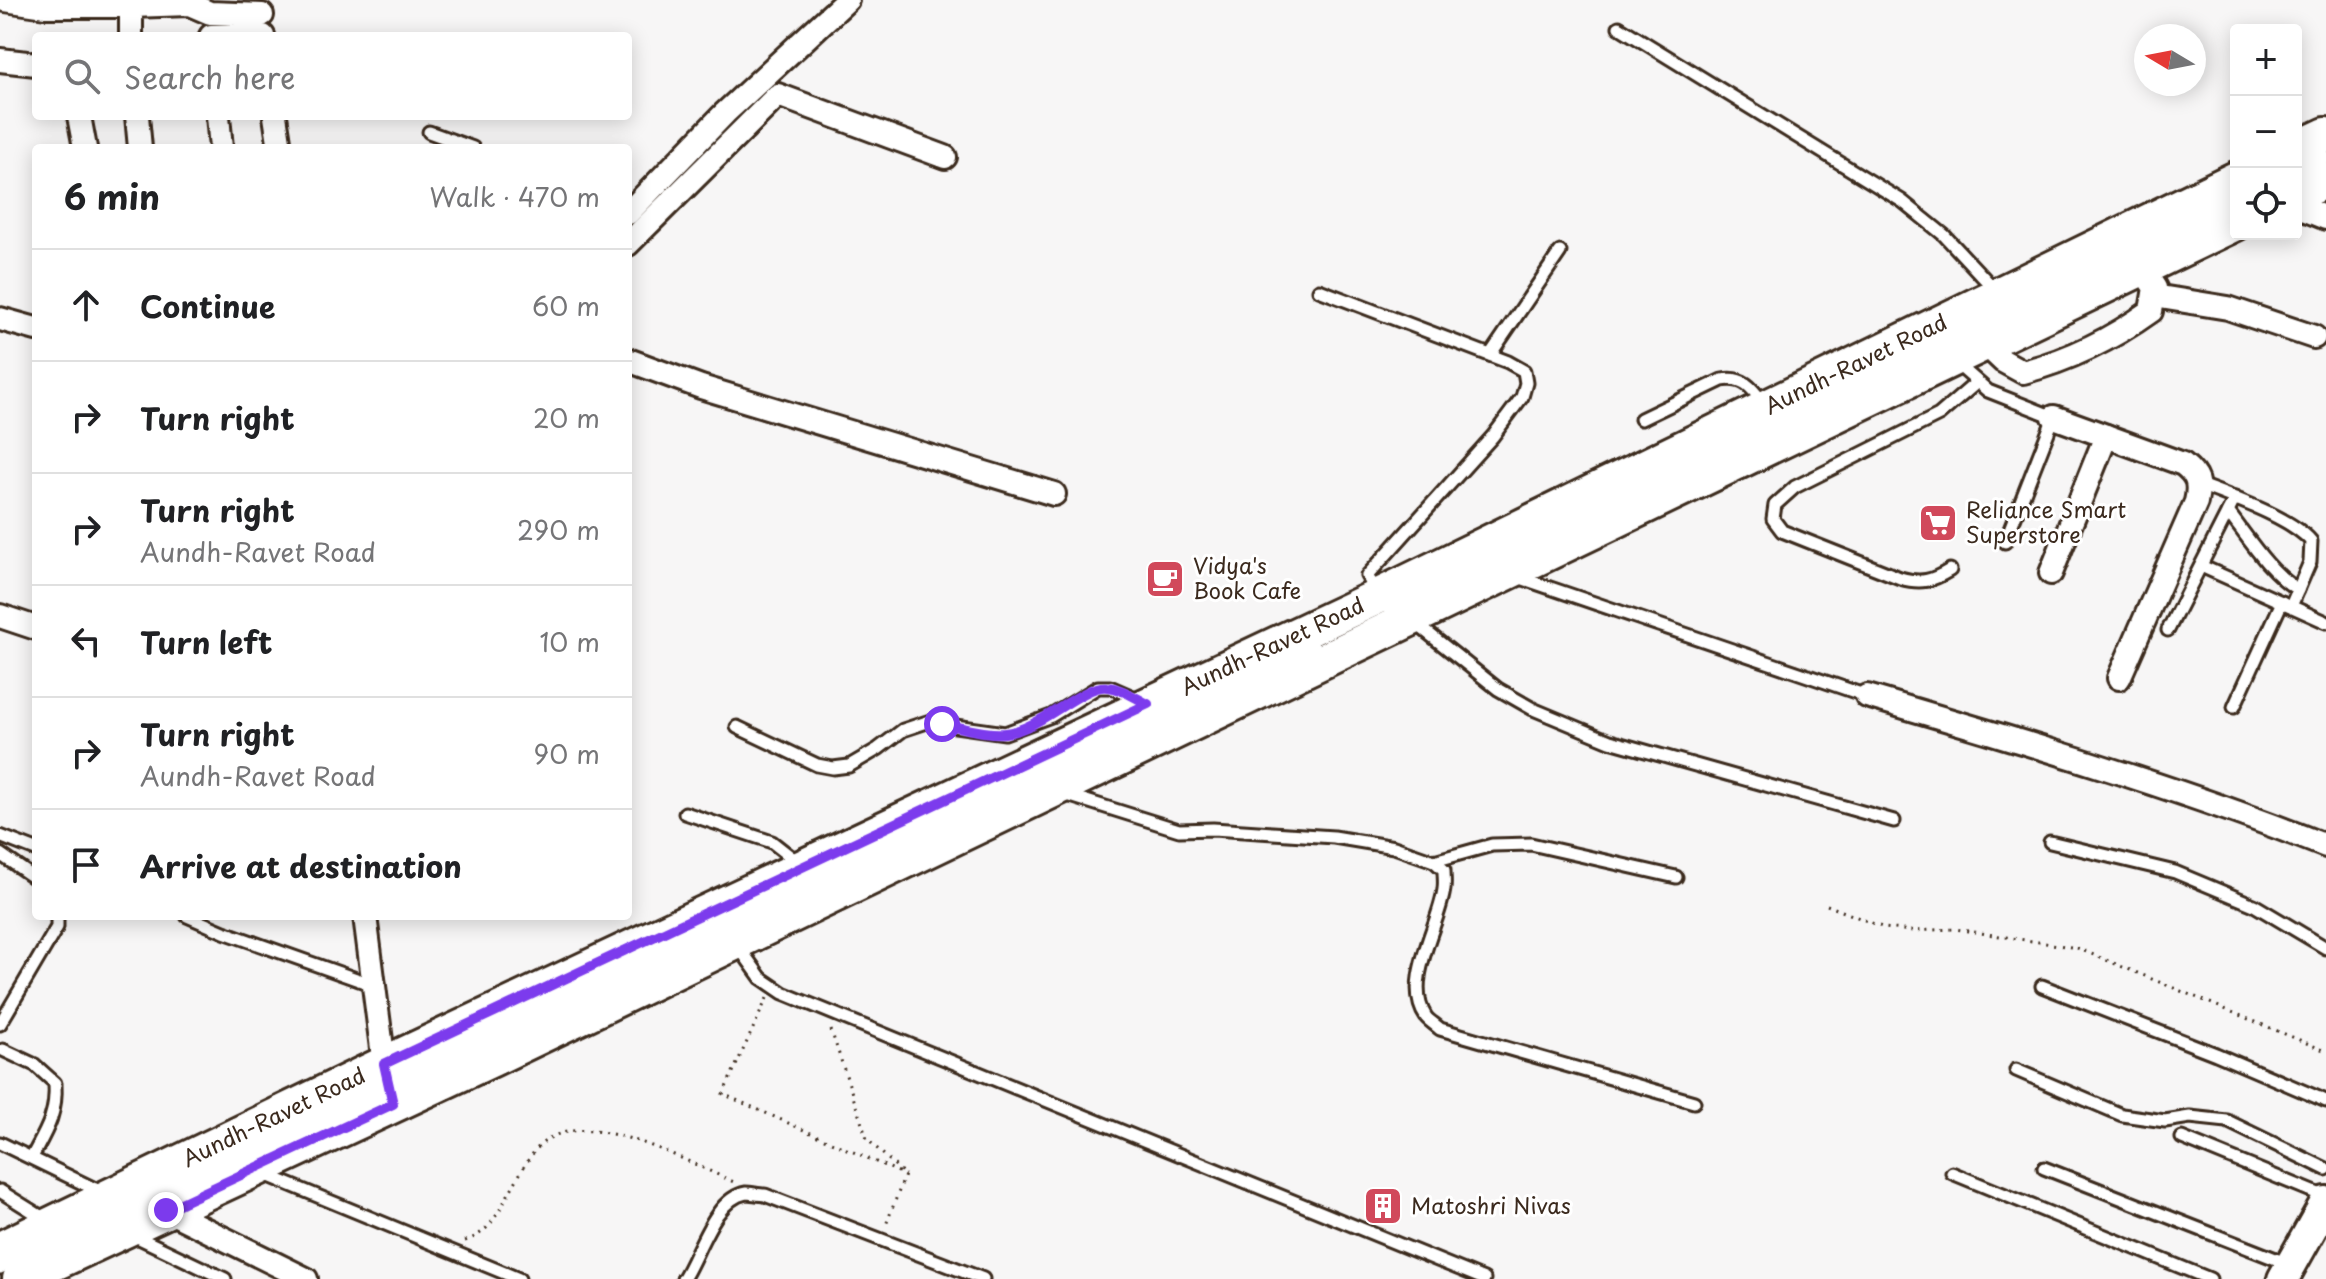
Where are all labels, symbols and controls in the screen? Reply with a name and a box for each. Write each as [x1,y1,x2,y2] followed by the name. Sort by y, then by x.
[2134,24,2206,96] north arrow
[2230,24,2302,240] map controls
[2230,24,2302,96] button: +
[32,32,632,120] search box
[60,54,104,98] icon: search
[124,54,296,99] text: Search here
[2230,96,2302,168] button: −
[2230,168,2302,240] button: locate
[64,170,160,222] text: 6 min
[430,177,600,216] text: Walk · 470 m
[64,283,108,327] icon: ahead
[140,283,275,328] text: Continue
[532,286,600,325] text: 60 m
[1758,304,1952,421] street label: Aundh-Ravet Road
[64,395,108,439] icon: right
[140,395,295,440] text: Turn right
[533,398,600,437] text: 20 m
[140,487,295,532] text: Turn right
[1966,492,2126,550] place label: Reliance Smart Superstore
[1917,502,1959,544] supermarket icon: Reliance Smart Superstore
[64,507,108,551] icon: right
[517,510,600,549] text: 290 m
[140,532,376,571] text: Aundh-Ravet Road
[1193,548,1301,606] place label: Vidya's Book Cafe
[1144,558,1186,600] cafe icon: Vidya's Book Cafe
[1174,587,1369,702] street label: Aundh-Ravet Road
[64,619,108,663] icon: left
[140,619,272,664] text: Turn left
[539,622,600,661] text: 10 m
[924,706,960,742] route start
[140,711,295,756] text: Turn right
[64,731,108,775] icon: right
[533,734,600,773] text: 90 m
[140,756,376,795] text: Aundh-Ravet Road
[64,843,108,887] icon: arrive
[140,843,462,888] text: Arrive at destination
[176,1057,370,1174] street label: Aundh-Ravet Road
[1362,1185,1404,1227] building icon: Matoshri Nivas
[1411,1188,1571,1221] place label: Matoshri Nivas
[148,1192,184,1228] route end

